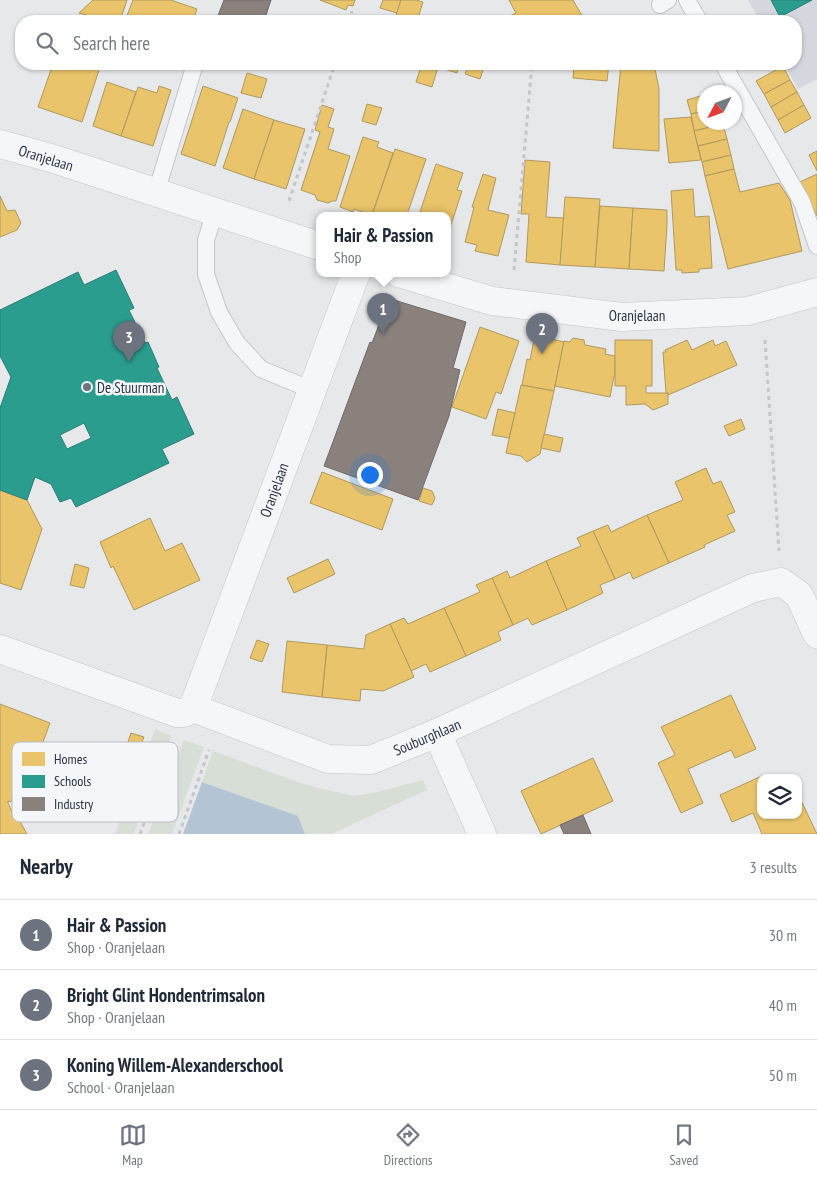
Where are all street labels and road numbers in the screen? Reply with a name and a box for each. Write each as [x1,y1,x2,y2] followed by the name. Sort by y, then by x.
[16,141,76,175] street label: Oranjelaan
[609,306,665,325] street label: Oranjelaan
[255,460,293,520] street label: Oranjelaan
[390,714,464,760] street label: Souburghlaan

